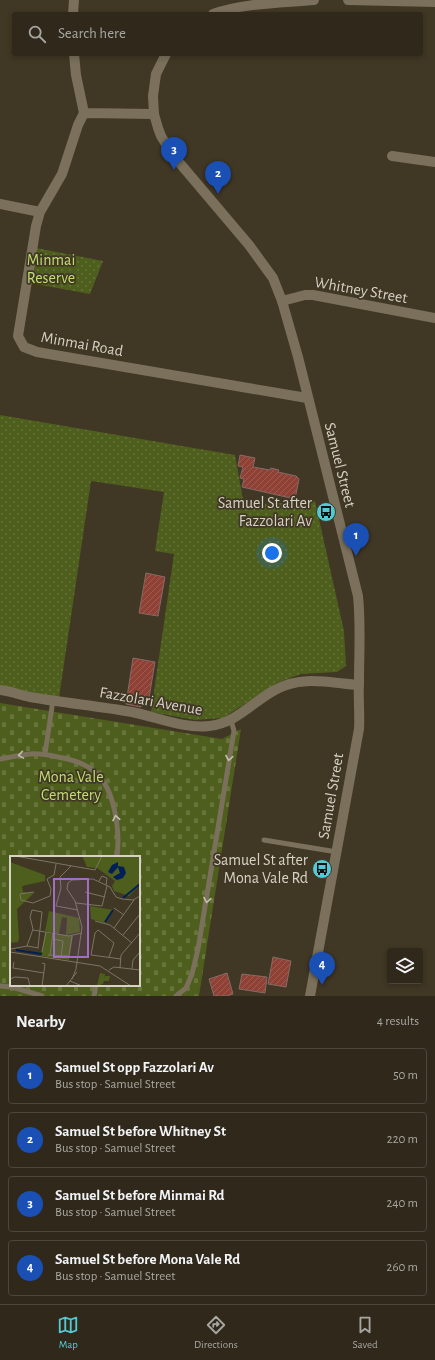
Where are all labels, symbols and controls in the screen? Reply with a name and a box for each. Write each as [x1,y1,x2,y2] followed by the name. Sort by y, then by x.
[12,12,423,56] search box
[26,23,48,45] icon: search
[58,26,126,41] text: Search here
[161,137,187,170] pin: 3
[205,161,231,194] pin: 2
[27,252,75,286] park label: Minmai Reserve
[313,274,409,307] street label: Whitney Street
[40,329,124,359] street label: Minmai Road
[322,421,358,509] street label: Samuel Street
[218,495,313,529] place label: Samuel St after Fazzolari Av
[315,501,337,523] bus stop icon: Samuel St after Fazzolari Av
[343,523,369,556] pin: 1
[262,543,282,563] your location
[98,684,204,718] street label: Fazzolari Avenue
[18,750,25,759] one-way arrow
[316,752,346,840] street label: Samuel Street
[225,755,234,761] one-way arrow
[38,769,104,804] park label: Mona Vale Cemetery
[113,815,121,821] one-way arrow
[214,852,309,886] place label: Samuel St after Mona Vale Rd
[10,856,140,986] inset map
[311,858,333,880] bus stop icon: Samuel St after Mona Vale Rd
[203,897,211,903] one-way arrow
[387,948,423,984] map controls
[387,948,423,984] button: layers
[309,952,335,985] pin: 4
[16,1013,66,1030] text: Nearby
[377,1015,419,1028] text: 4 results
[55,1060,214,1075] text: Samuel St opp Fazzolari Av
[28,1069,32,1082] text: 1
[393,1069,418,1082] text: 50 m
[55,1078,175,1091] text: Bus stop · Samuel Street
[55,1124,226,1139] text: Samuel St before Whitney St
[27,1133,33,1146] text: 2
[387,1133,418,1146] text: 220 m
[55,1142,175,1155] text: Bus stop · Samuel Street
[55,1188,224,1203] text: Samuel St before Minmai Rd
[27,1197,33,1210] text: 3
[386,1197,418,1210] text: 240 m
[55,1206,175,1219] text: Bus stop · Samuel Street
[55,1252,240,1267] text: Samuel St before Mona Vale Rd
[27,1261,33,1274] text: 4
[387,1261,418,1274] text: 260 m
[55,1270,175,1283] text: Bus stop · Samuel Street
[57,1314,79,1351] tab: Map
[194,1314,238,1351] tab: Directions
[352,1314,378,1351] tab: Saved

